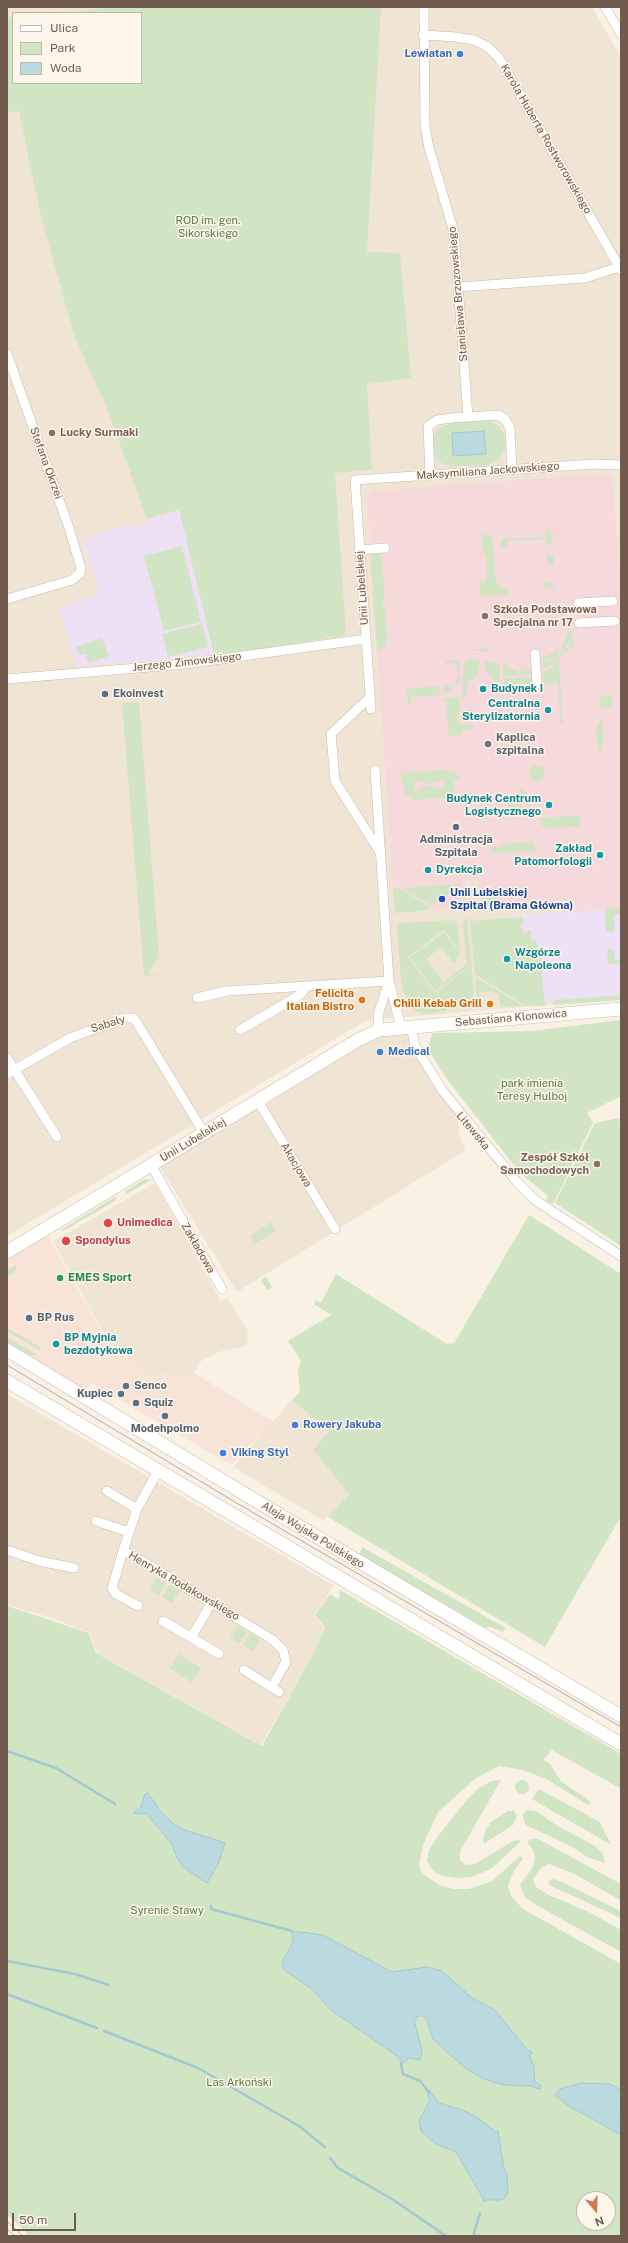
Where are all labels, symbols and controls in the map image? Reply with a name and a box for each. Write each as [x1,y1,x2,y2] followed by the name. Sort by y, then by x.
[12,12,142,84] legend
[50,21,78,35] text: Ulica
[50,41,76,55] text: Park
[405,47,452,61] place label: Lewiatan
[455,49,465,59] marker: Lewiatan
[50,61,81,75] text: Woda
[498,62,594,216] street label: Karola Huberta Rostworowskiego
[176,214,240,240] park label: ROD im. gen. Sikorskiego
[446,226,470,362] street label: Stanisława Brzozowskiego
[27,425,65,501] street label: Stefana Okrzei
[60,426,138,440] place label: Lucky Surmaki
[47,428,57,438] marker: Lucky Surmaki
[416,459,560,483] street label: Maksymiliana Jackowskiego
[353,550,371,626] street label: Unii Lubelskiej
[493,603,597,629] place label: Szkoła Podstawowa Specjalna nr 17
[480,611,490,621] marker: Szkoła Podstawowa Specjalna nr 17
[132,650,242,674] street label: Jerzego Zimowskiego
[491,682,543,696] place label: Budynek I
[478,684,488,694] marker: Budynek I
[113,687,164,701] place label: Ekoinvest
[100,689,110,699] marker: Ekoinvest
[462,697,540,723] place label: Centralna Sterylizatornia
[543,705,553,715] marker: Centralna Sterylizatornia
[496,731,544,757] place label: Kaplica szpitalna
[483,739,493,749] marker: Kaplica szpitalna
[446,792,541,818] place label: Budynek Centrum Logistycznego
[544,800,554,810] marker: Budynek Centrum Logistycznego
[451,822,461,832] marker: Administracja Szpitala
[419,833,493,859] place label: Administracja Szpitala
[514,842,592,868] place label: Zakład Patomorfologii
[595,850,605,860] marker: Zakład Patomorfologii
[436,863,482,877] place label: Dyrekcja
[423,865,433,875] marker: Dyrekcja
[450,886,573,912] place label: Unii Lubelskiej Szpital (Brama Główna)
[437,894,447,904] marker: Unii Lubelskiej Szpital (Brama Główna)
[515,946,571,972] place label: Wzgórze Napoleona
[502,954,512,964] marker: Wzgórze Napoleona
[287,987,354,1013] place label: Felicita Italian Bistro
[357,995,367,1005] marker: Felicita Italian Bistro
[393,997,482,1011] place label: Chilli Kebab Grill
[485,999,495,1009] marker: Chilli Kebab Grill
[454,1007,568,1029] street label: Sebastiana Klonowica
[89,1012,127,1036] street label: Sabały
[388,1045,430,1059] place label: Medical
[375,1047,385,1057] marker: Medical
[497,1077,567,1103] park label: park imienia Teresy Hulboj
[453,1109,493,1153] street label: Litewska
[158,1115,228,1165] street label: Unii Lubelskiej
[278,1140,314,1190] street label: Akacjowa
[500,1151,589,1177] place label: Zespół Szkół Samochodowych
[592,1159,602,1169] marker: Zespół Szkół Samochodowych
[117,1216,173,1230] place label: Unimedica
[102,1217,114,1229] marker: Unimedica
[178,1220,218,1276] street label: Zakładowa
[75,1234,131,1248] place label: Spondylus
[60,1235,72,1247] marker: Spondylus
[68,1271,132,1285] place label: EMES Sport
[55,1273,65,1283] marker: EMES Sport
[37,1311,74,1325] place label: BP Rus
[24,1313,34,1323] marker: BP Rus
[64,1331,133,1357] place label: BP Myjnia bezdotykowa
[51,1339,61,1349] marker: BP Myjnia bezdotykowa
[134,1379,167,1393] place label: Senco
[121,1381,131,1391] marker: Senco
[77,1387,113,1401] place label: Kupiec
[116,1389,126,1399] marker: Kupiec
[144,1396,173,1410] place label: Squiz
[131,1398,141,1408] marker: Squiz
[160,1411,170,1421] marker: Modehpolmo
[303,1418,381,1432] place label: Rowery Jakuba
[290,1420,300,1430] marker: Rowery Jakuba
[131,1422,199,1436] place label: Modehpolmo
[231,1446,289,1460] place label: Viking Styl
[218,1448,228,1458] marker: Viking Styl
[259,1499,367,1571] street label: Aleja Wojska Polskiego
[126,1549,242,1623] street label: Henryka Rodakowskiego
[130,1904,204,1918] park label: Syrenie Stawy
[206,2076,272,2090] park label: Las Arkoński
[576,2191,616,2231] north arrow
[14,2205,78,2231] scale bar
[19,2213,47,2227] text: 50 m
[594,2214,606,2228] text: N

